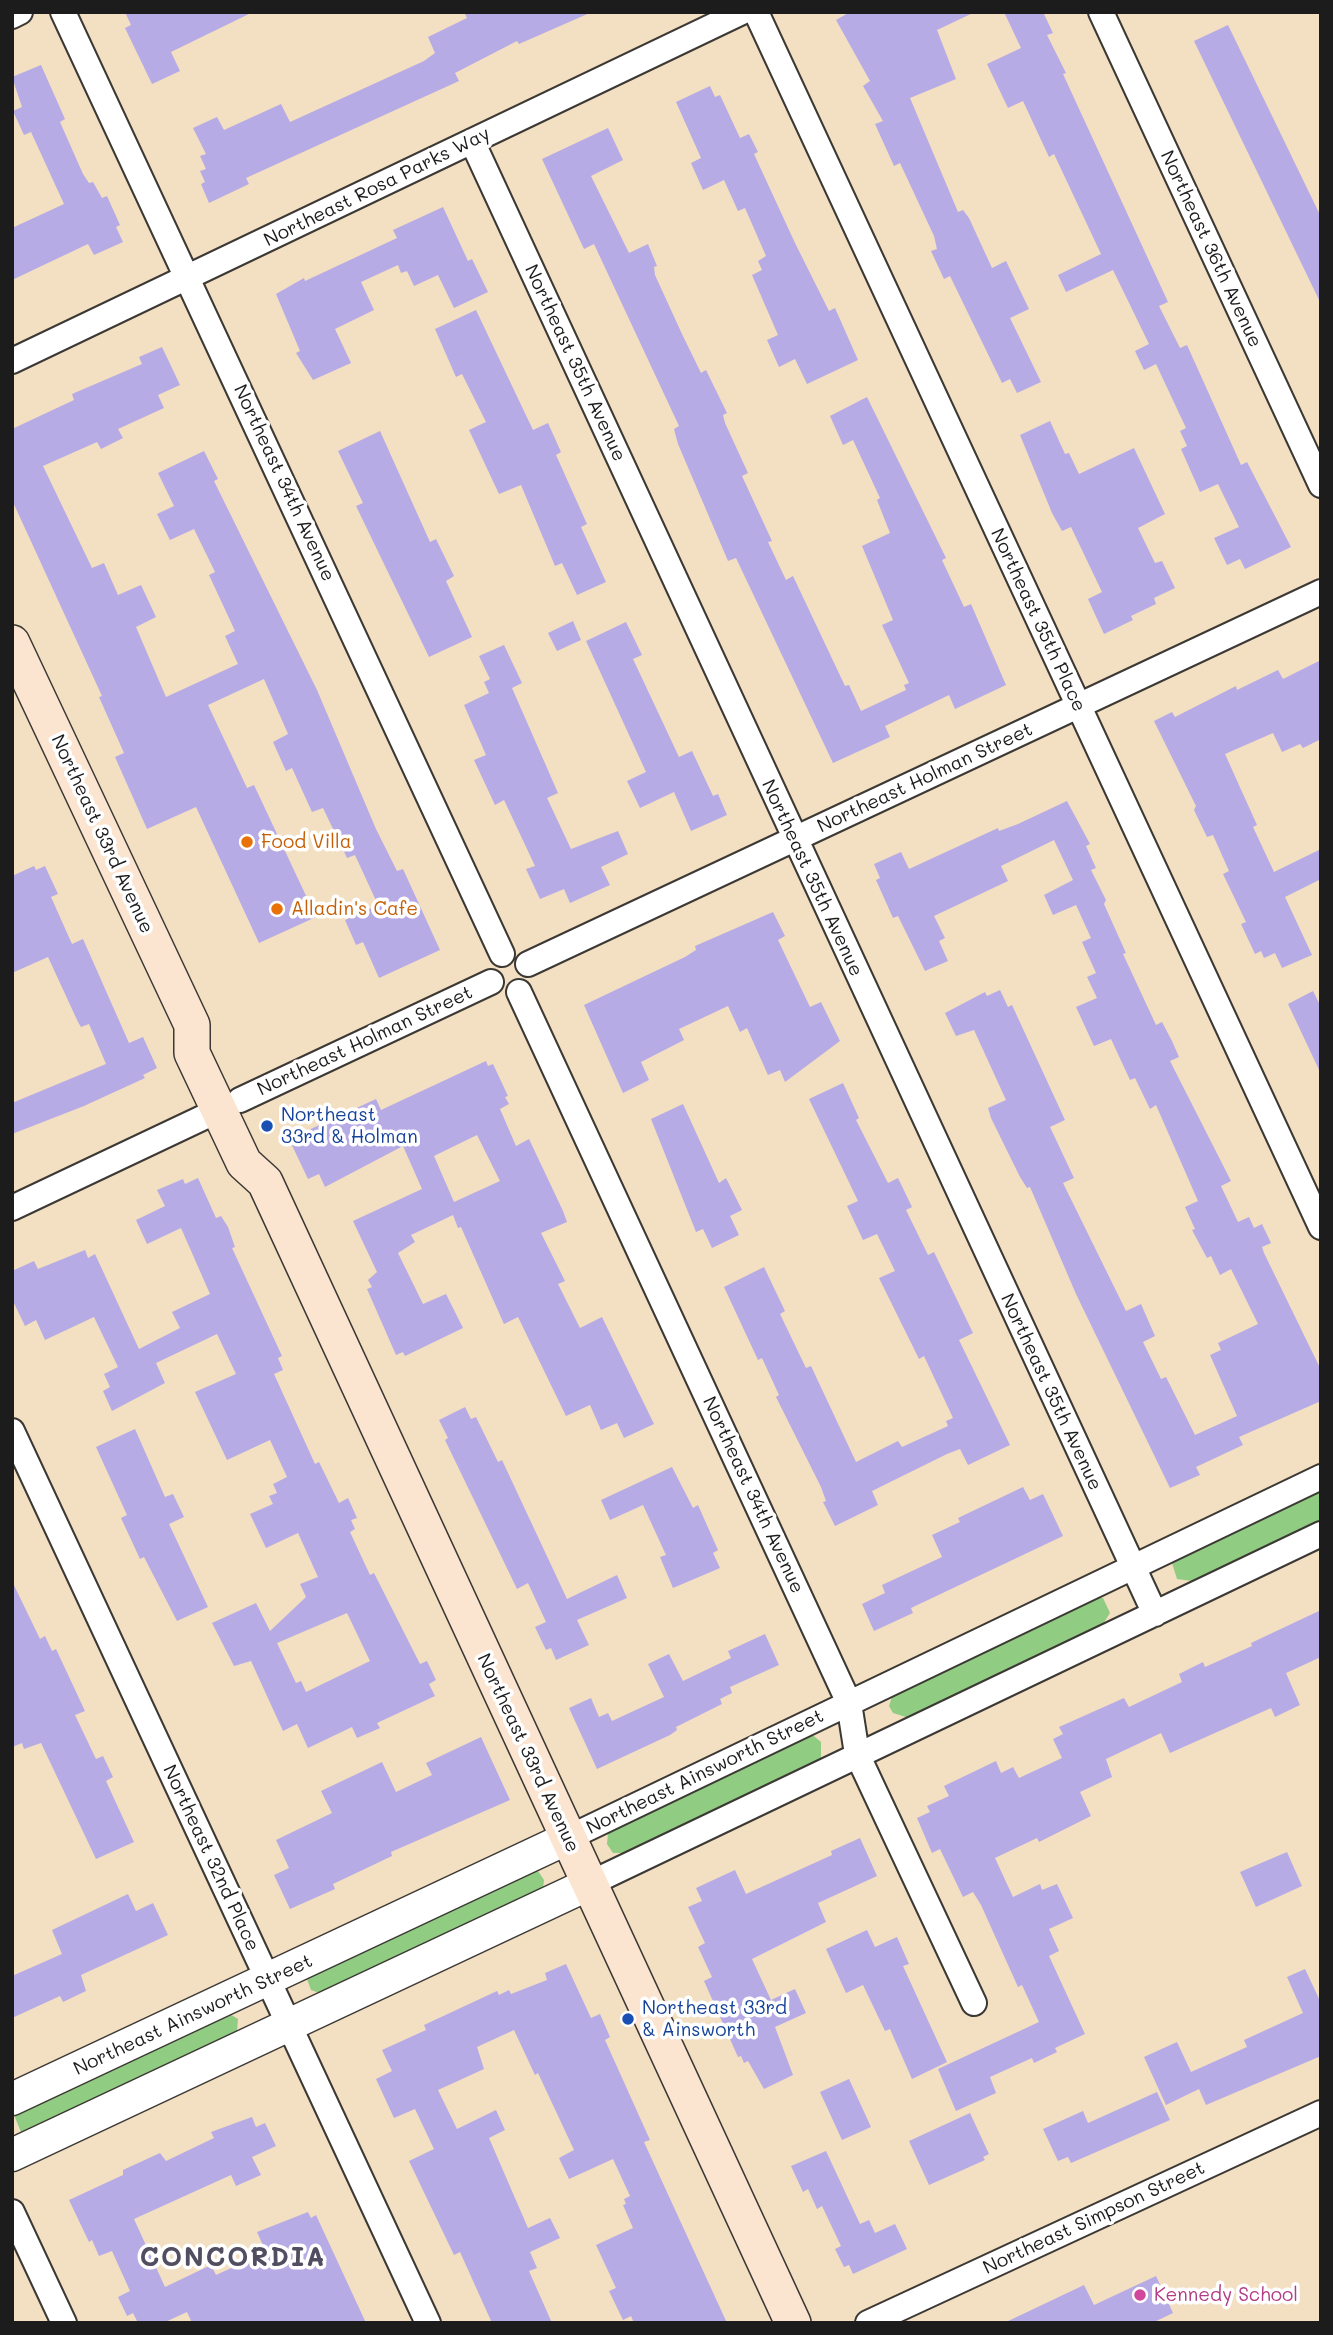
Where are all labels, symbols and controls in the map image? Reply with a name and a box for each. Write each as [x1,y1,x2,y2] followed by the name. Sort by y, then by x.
[260,122,494,252] street label: Northeast Rosa Parks Way
[1155,147,1267,351] street label: Northeast 36th Avenue
[519,261,631,465] street label: Northeast 35th Avenue
[228,381,340,585] street label: Northeast 34th Avenue
[985,525,1091,715] street label: Northeast 35th Place
[814,718,1036,838] street label: Northeast Holman Street
[46,731,158,937] street label: Northeast 33rd Avenue
[756,776,868,980] street label: Northeast 35th Avenue
[261,831,352,853] place label: Food Villa
[239,834,255,850] marker: Food Villa
[291,898,418,920] place label: Alladin's Cafe
[269,901,285,917] marker: Alladin's Cafe
[254,981,476,1101] street label: Northeast Holman Street
[281,1104,418,1148] place label: Northeast 33rd & Holman
[259,1118,275,1134] marker: Northeast 33rd & Holman
[995,1290,1107,1494] street label: Northeast 35th Avenue
[697,1393,809,1597] street label: Northeast 34th Avenue
[472,1650,584,1856] street label: Northeast 33rd Avenue
[583,1705,827,1839] street label: Northeast Ainsworth Street
[158,1761,264,1955] street label: Northeast 32nd Place
[70,1949,316,2081] street label: Northeast Ainsworth Street
[642,1997,787,2041] place label: Northeast 33rd & Ainsworth
[620,2011,636,2027] marker: Northeast 33rd & Ainsworth
[979,2157,1209,2279] street label: Northeast Simpson Street
[141,2242,325,2274] district label: CONCORDIA
[1154,2284,1298,2306] place label: Kennedy School
[1132,2287,1148,2303] marker: Kennedy School

